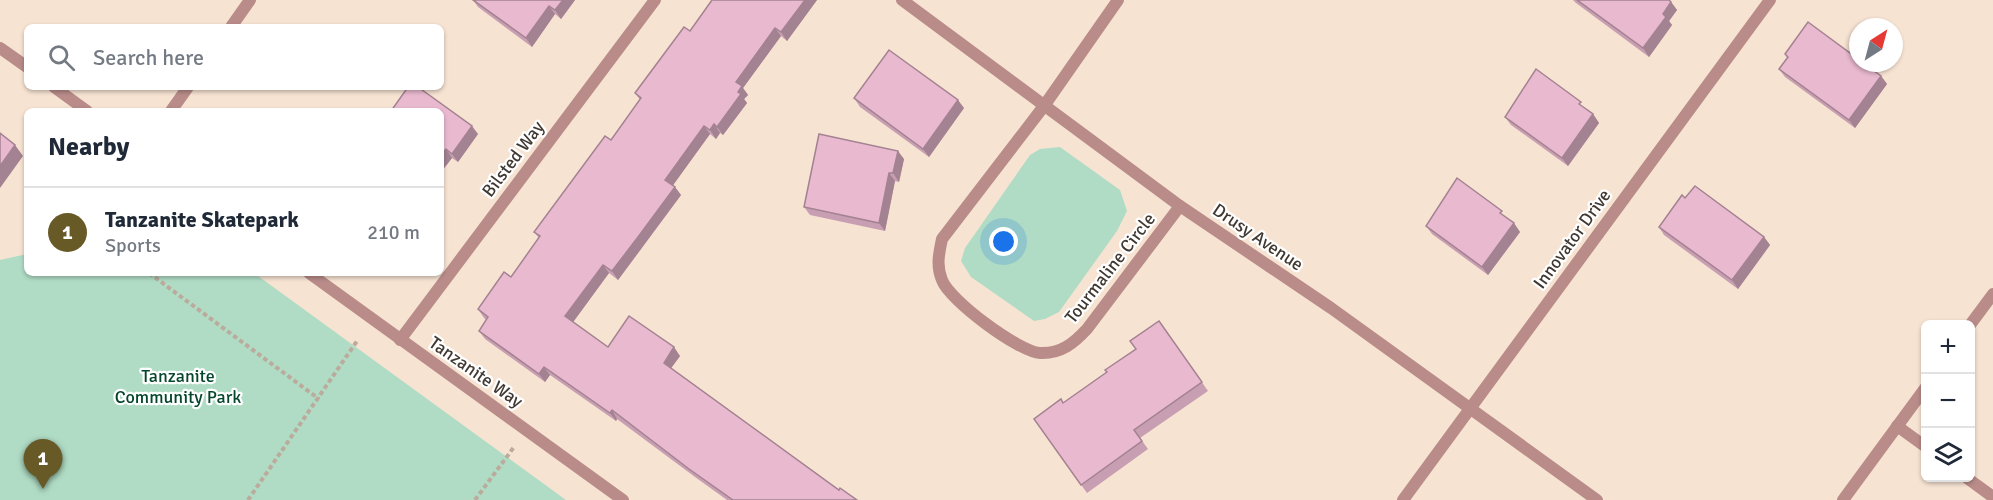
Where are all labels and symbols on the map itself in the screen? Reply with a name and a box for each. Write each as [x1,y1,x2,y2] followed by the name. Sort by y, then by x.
[1849,18,1903,72] north arrow
[477,116,549,201] street label: Bilsted Way
[1529,185,1615,293] street label: Innovator Drive
[1208,199,1308,275] street label: Drusy Avenue
[1060,208,1160,328] street label: Tourmaline Circle
[989,227,1018,256] your location
[425,332,528,413] street label: Tanzanite Way
[115,365,241,408] park label: Tanzanite Community Park
[24,440,63,489] pin: 1

